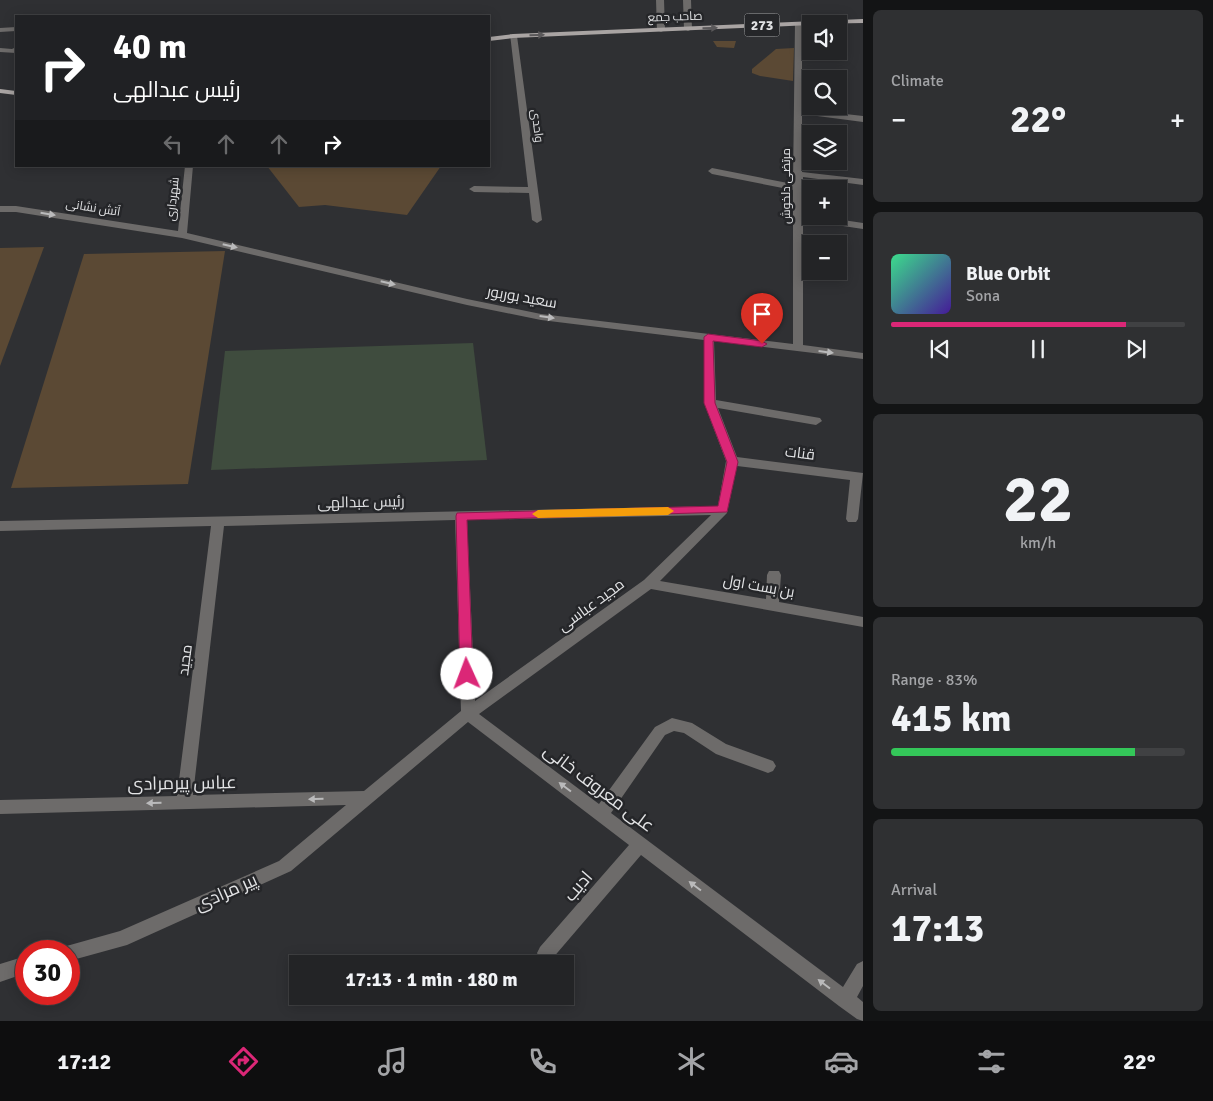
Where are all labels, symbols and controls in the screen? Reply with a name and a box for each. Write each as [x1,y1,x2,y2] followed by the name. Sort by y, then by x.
[647,9,703,25] street label: صاحب جمع
[744,14,780,36] road number: 273
[802,15,847,280] map controls
[802,15,847,60] button: sound
[702,23,718,31] one-way arrow
[113,25,187,68] text: 40 m
[530,31,546,39] one-way arrow
[30,35,95,100] icon: right
[802,70,847,115] button: search
[891,71,944,91] text: Climate
[113,76,241,103] text: رئیس عبدالهی
[1010,96,1066,143] text: 22°
[891,103,906,137] text: −
[1170,103,1185,137] text: +
[528,108,546,144] street label: واحدی
[802,125,847,170] button: layers
[159,130,187,158] icon: left
[212,130,240,158] icon: ahead
[265,130,293,158] icon: ahead
[318,130,346,158] icon: right
[779,148,794,224] street label: مرتضی دلخوش
[163,176,183,222] street label: شهرداری
[802,180,847,225] button: +
[65,196,122,220] street label: آتش نشانی
[41,210,57,218] one-way arrow
[802,235,847,280] button: −
[222,242,237,250] one-way arrow
[966,262,1050,286] text: Blue Orbit
[380,279,395,287] one-way arrow
[485,282,558,312] street label: سعید بوربور
[966,286,1000,306] text: Sona
[741,293,783,344] pin
[748,300,776,328] icon: arrive
[539,313,555,321] one-way arrow
[926,335,954,363] icon: previous
[1024,335,1052,363] icon: pause
[1122,335,1150,363] icon: next
[819,348,835,356] one-way arrow
[784,442,816,464] street label: قنات
[1003,460,1073,540] text: 22
[317,492,405,513] street label: رئیس عبدالهی
[1020,533,1056,553] text: km/h
[722,571,796,602] street label: بن بست اول
[554,575,628,636] street label: مجید عباسی
[174,643,196,677] street label: مجید
[440,647,492,699] position arrow
[891,670,977,690] text: Range · 83%
[891,695,1012,742] text: 415 km
[539,739,659,837] street label: علی معروف خانی
[127,771,237,796] street label: عباس پیرمرادی
[559,782,572,793] one-way arrow
[308,796,324,804] one-way arrow
[146,800,162,808] one-way arrow
[559,866,597,906] street label: ادیب
[191,868,261,916] street label: پیر مرادی
[689,880,702,891] one-way arrow
[891,880,937,900] text: Arrival
[891,905,984,952] text: 17:13
[15,940,80,1005] speed limit sign: 30
[345,968,518,992] text: 17:13 · 1 min · 180 m
[818,978,831,989] one-way arrow
[226,1044,261,1079] icon: directions
[375,1044,410,1079] icon: music
[525,1044,560,1079] icon: phone
[674,1044,709,1079] icon: climate
[824,1044,859,1079] icon: car
[974,1044,1009,1079] icon: filters
[57,1048,111,1075] text: 17:12
[1123,1048,1156,1075] text: 22°

